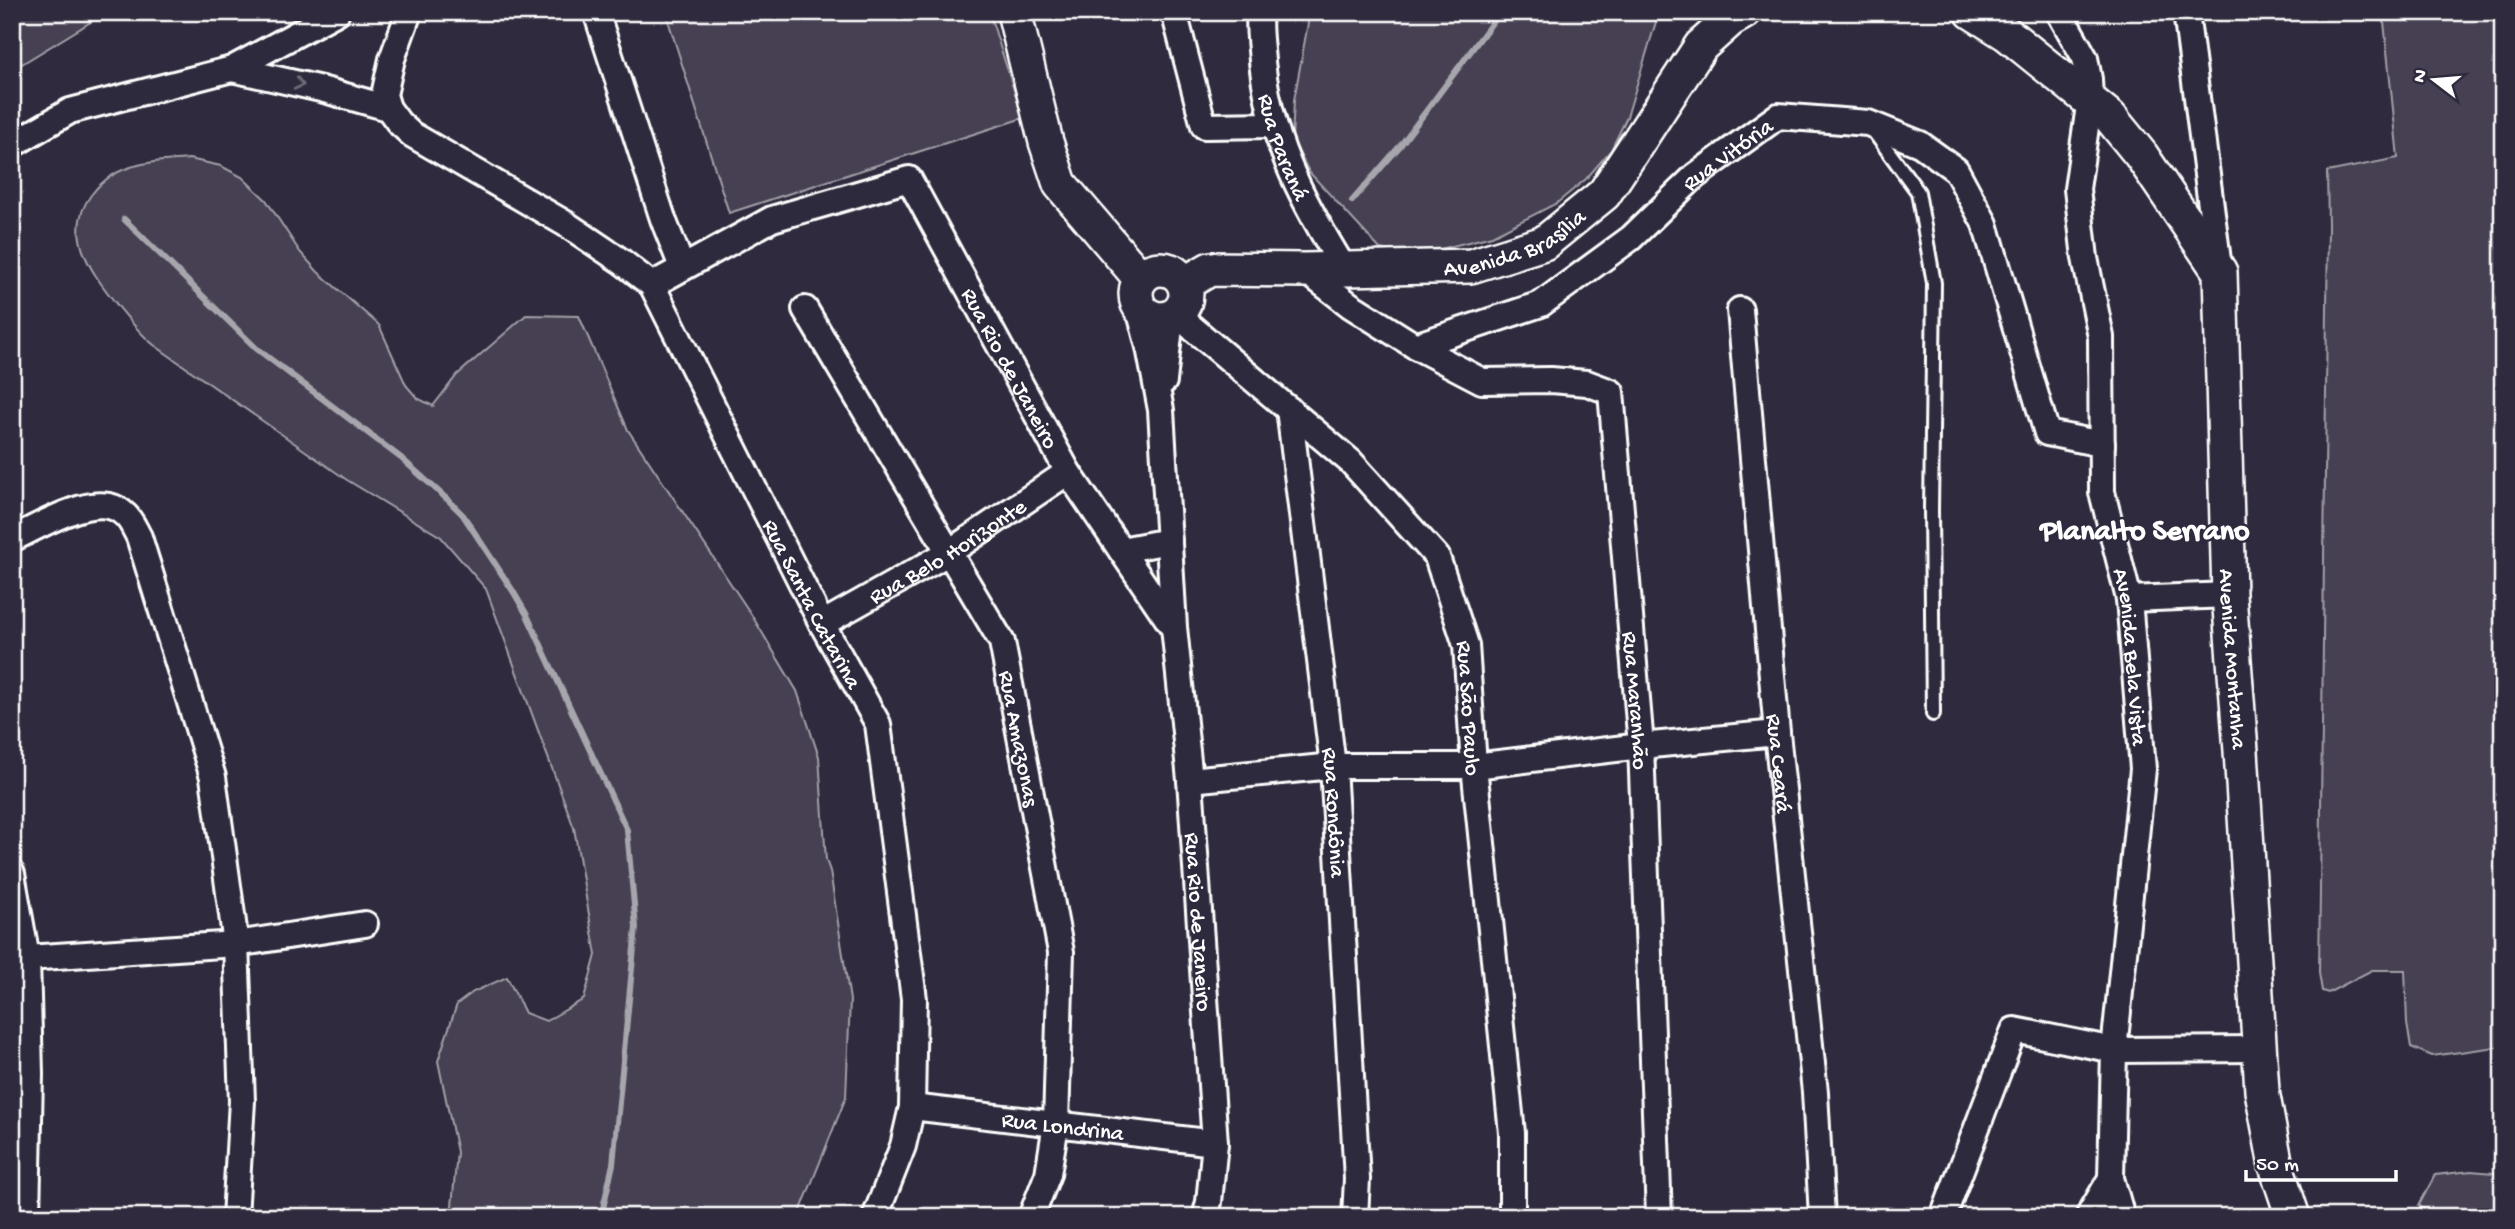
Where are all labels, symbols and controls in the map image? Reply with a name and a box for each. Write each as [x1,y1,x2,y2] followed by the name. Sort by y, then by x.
[2400,46,2470,116] north arrow
[2408,67,2434,85] text: N
[293,76,305,90] one-way arrow
[1250,92,1313,207] street label: Rua Paraná
[1678,113,1780,198] street label: Rua Vitória
[1444,204,1593,284] street label: Avenida Brasília
[954,284,1063,454] street label: Rua Rio de Janeiro
[865,494,1033,612] street label: Rua Belo Horizonte
[755,516,866,696] street label: Rua Santa Catarina
[2038,516,2250,551] district label: Planalto Serrano
[2105,566,2151,748] street label: Avenida Bela Vista
[2211,569,2251,751] street label: Avenida Montanha
[1614,631,1652,770] street label: Rua Maranhão
[1449,640,1485,777] street label: Rua São Paulo
[991,669,1043,810] street label: Rua Amazonas
[1758,713,1795,816] street label: Rua Ceará
[1314,746,1350,879] street label: Rua Rondônia
[1177,832,1216,1013] street label: Rua Rio de Janeiro
[1000,1108,1126,1149] street label: Rua Londrina
[2246,1138,2396,1182] scale bar
[2256,1154,2299,1179] text: 50 m

